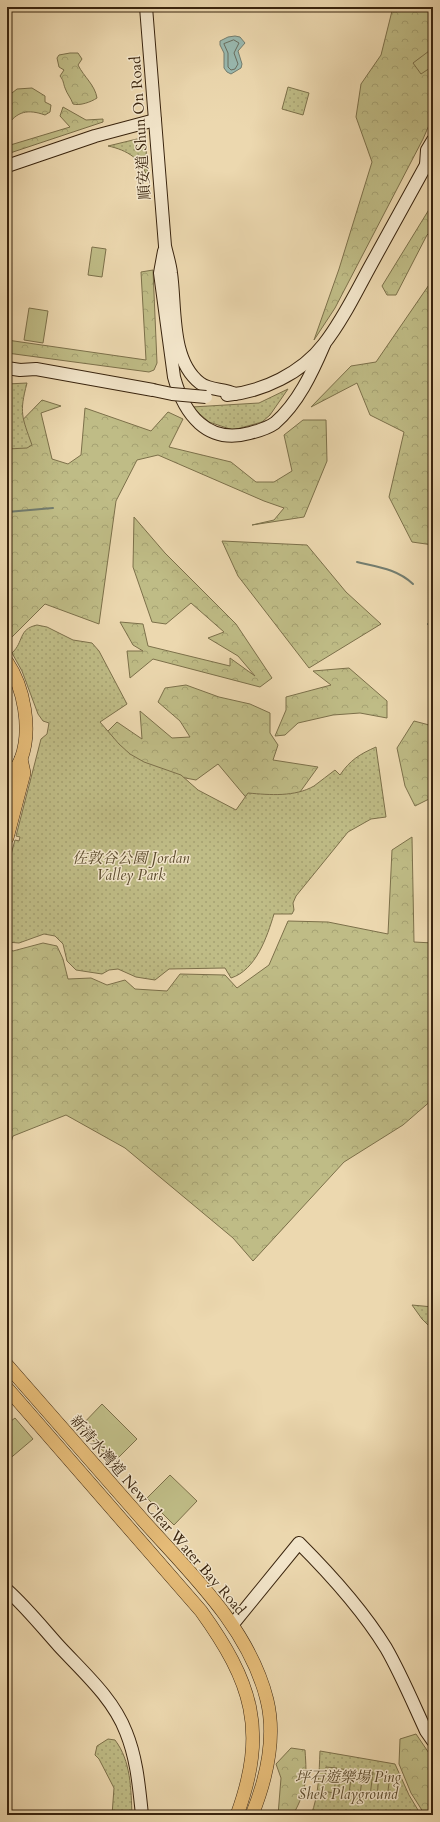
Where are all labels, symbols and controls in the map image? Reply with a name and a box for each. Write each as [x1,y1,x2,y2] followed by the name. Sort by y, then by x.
[125,55,155,201] street label: 順安道 Shun On Road
[72,848,190,885] park label: 佐敦谷公園 Jordan Valley Park
[66,1411,250,1619] street label: 新清水灣道 New Clear Water Bay Road
[295,1767,401,1804] park label: 坪石遊樂場 Ping Shek Playground

